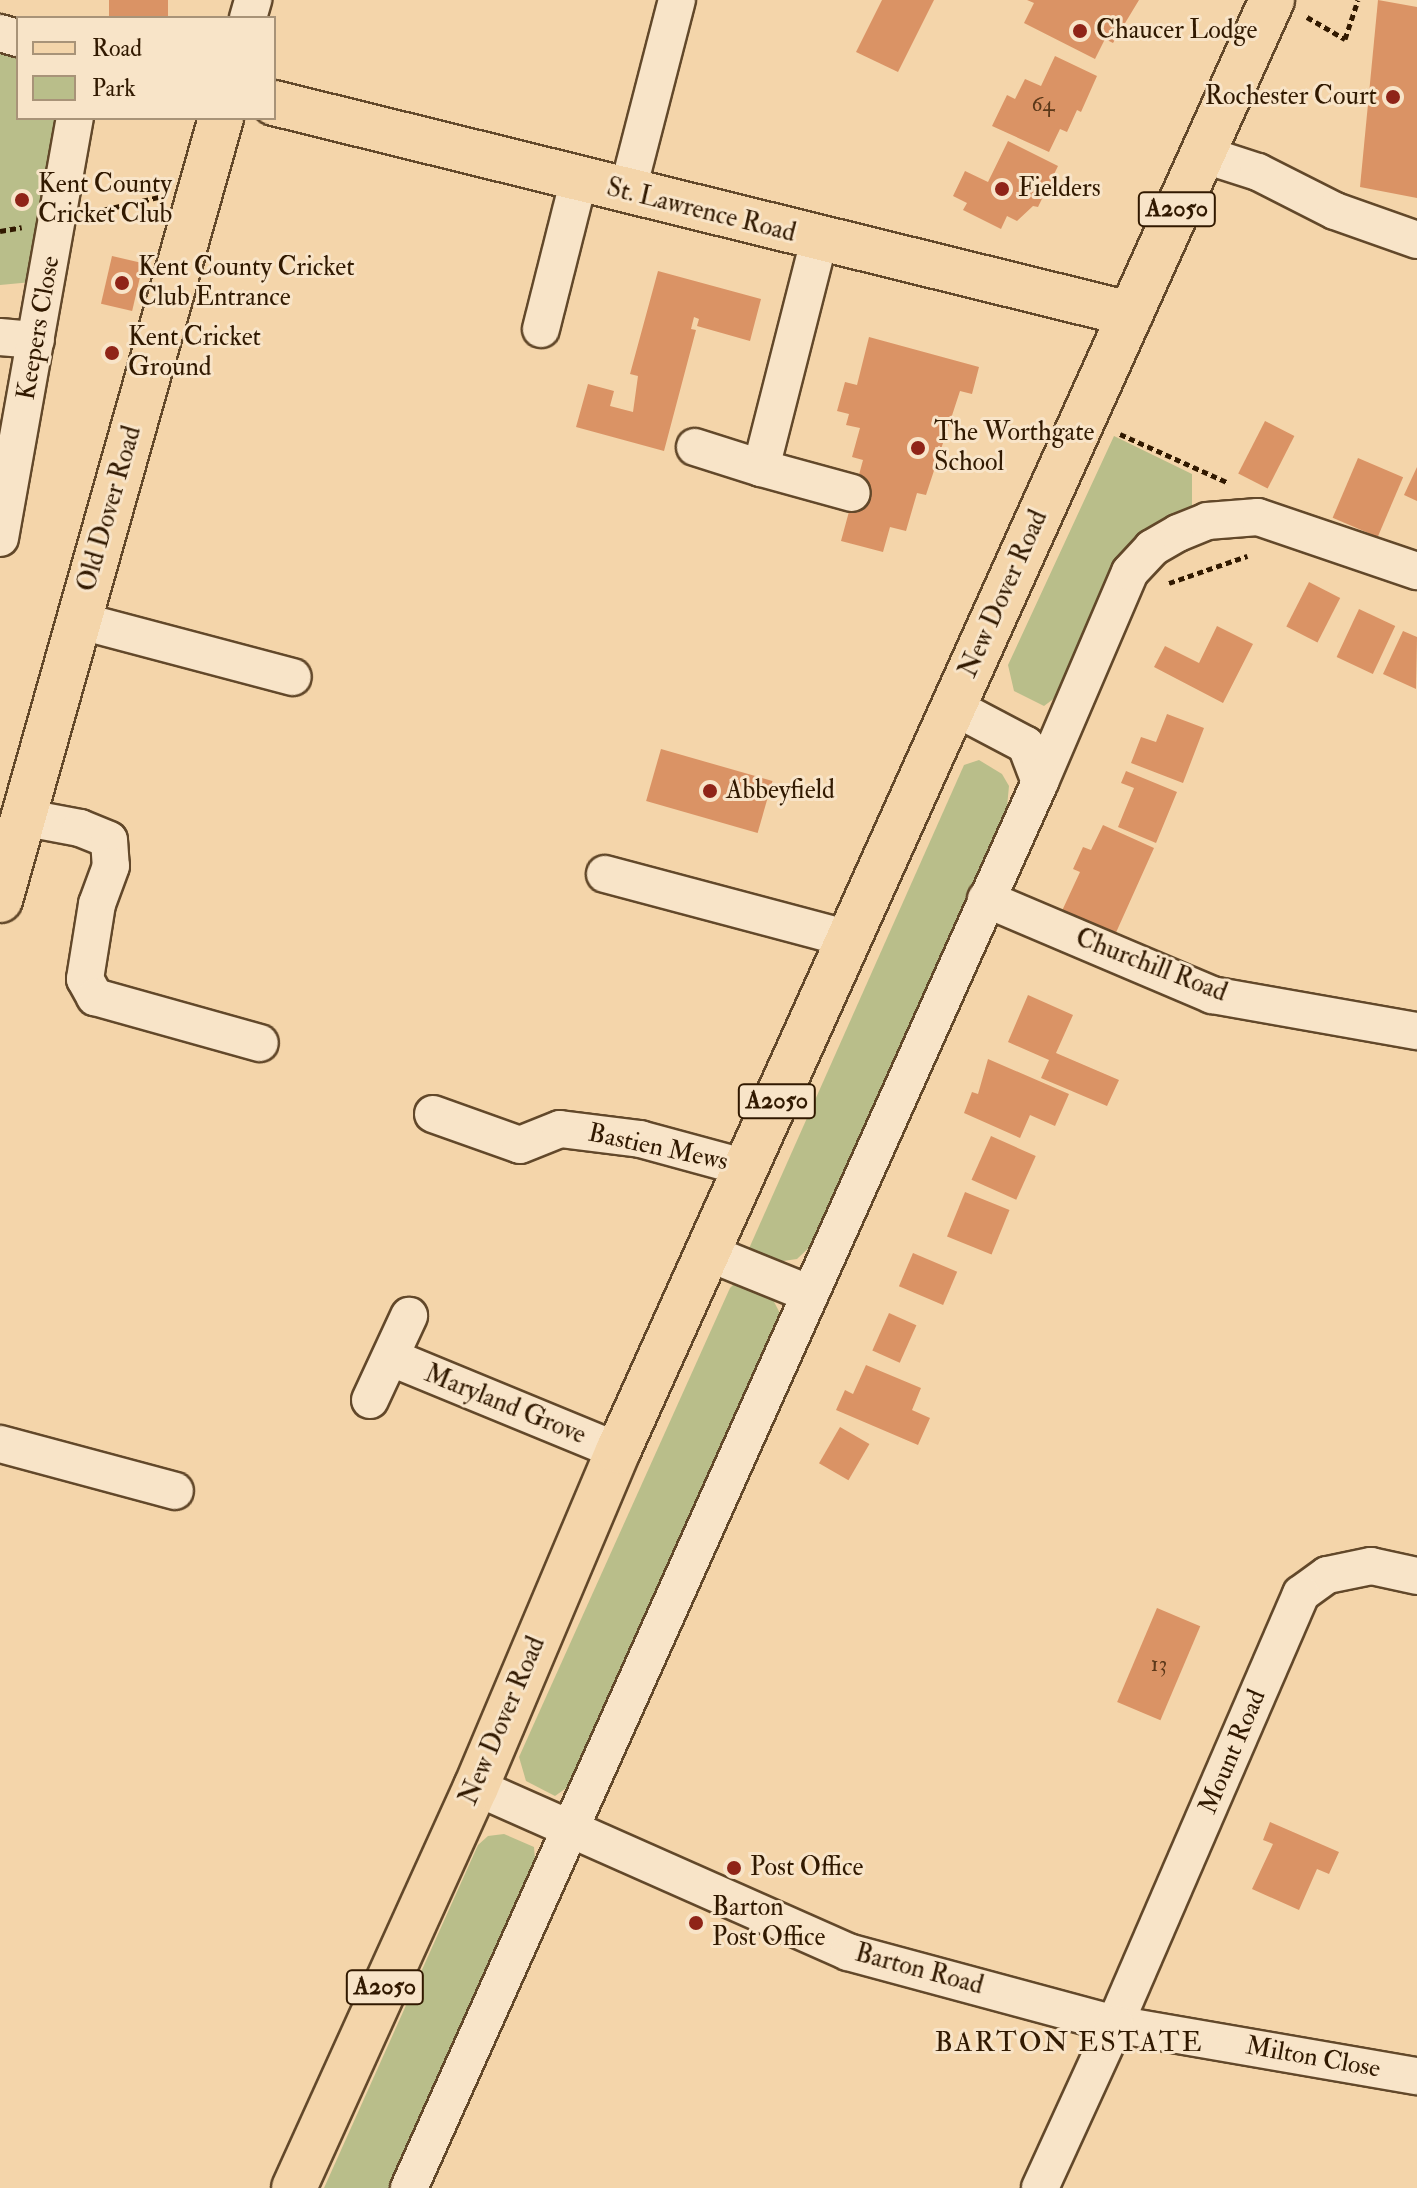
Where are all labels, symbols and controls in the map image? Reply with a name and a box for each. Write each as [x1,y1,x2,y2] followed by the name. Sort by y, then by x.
[1096,15,1257,47] place label: Chaucer Lodge
[16,16,276,120] legend
[1071,22,1089,40] marker: Chaucer Lodge
[92,33,142,64] text: Road
[92,73,136,104] text: Park
[1205,81,1377,113] place label: Rochester Court
[1384,88,1402,106] marker: Rochester Court
[1032,92,1054,118] house number: 64
[38,169,172,230] place label: Kent County Cricket Club
[603,172,799,250] street label: St. Lawrence Road
[1018,173,1101,205] place label: Fielders
[993,180,1011,198] marker: Fielders
[1137,189,1217,229] road number: A2050
[13,191,31,209] marker: Kent County Cricket Club
[138,252,355,314] place label: Kent County Cricket Club Entrance
[11,254,67,402] street label: Keepers Close
[113,274,131,292] marker: Kent County Cricket Club Entrance
[128,322,261,384] place label: Kent Cricket Ground
[103,344,121,362] marker: Kent Cricket Ground
[934,417,1094,478] place label: The Worthgate School
[71,423,149,595] street label: Old Dover Road
[909,439,927,457] marker: The Worthgate School
[953,505,1055,683] street label: New Dover Road
[726,775,835,807] place label: Abbeyfield
[701,782,719,800] marker: Abbeyfield
[1071,923,1231,1009] street label: Churchill Road
[737,1081,817,1121] road number: A2050
[585,1118,731,1178] street label: Bastien Mews
[420,1358,590,1452] street label: Maryland Grove
[453,1632,553,1810] street label: New Dover Road
[1151,1652,1167,1678] house number: 13
[1193,1685,1273,1819] street label: Mount Road
[750,1852,863,1884] place label: Post Office
[725,1859,743,1877] marker: Post Office
[712,1892,825,1954] place label: Barton Post Office
[687,1914,705,1932] marker: Barton Post Office
[851,1938,987,2002] street label: Barton Road
[345,1967,425,2007] road number: A2050
[934,2026,1204,2060] district label: BARTON ESTATE
[1243,2031,1383,2085] street label: Milton Close

